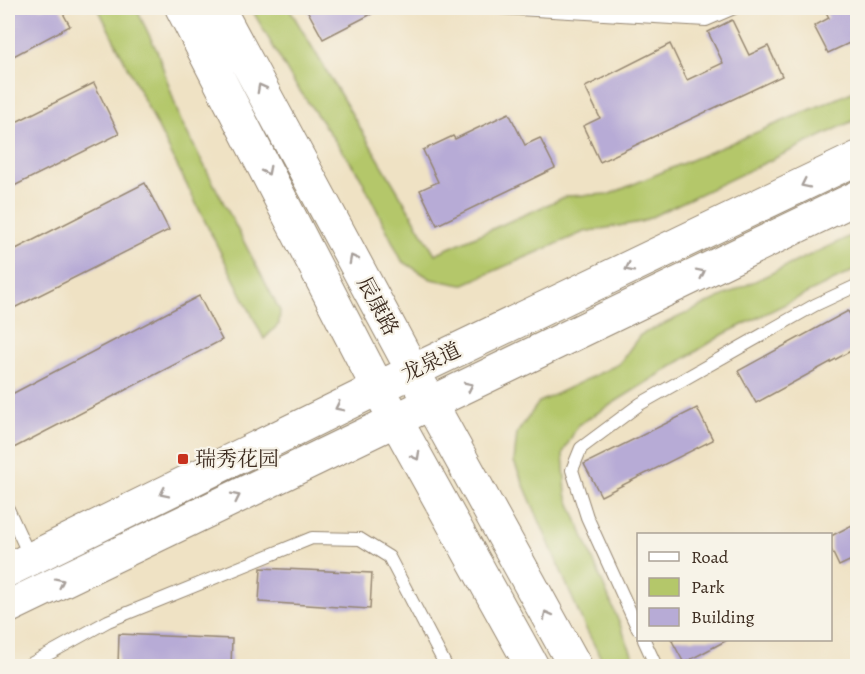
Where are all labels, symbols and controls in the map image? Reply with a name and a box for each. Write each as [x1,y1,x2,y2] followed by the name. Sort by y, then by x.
[257,83,268,94] one-way arrow
[260,165,271,176] one-way arrow
[800,176,811,188] one-way arrow
[349,255,360,266] one-way arrow
[624,260,635,272] one-way arrow
[694,269,705,280] one-way arrow
[351,272,405,340] street label: 辰康路
[397,336,465,388] street label: 龙泉道
[462,381,473,393] one-way arrow
[335,399,346,411] one-way arrow
[195,445,279,473] place label: 瑞秀花园
[409,450,420,460] one-way arrow
[176,452,190,466] marker: 瑞秀花园
[160,485,171,497] one-way arrow
[230,493,241,505] one-way arrow
[637,533,832,641] legend
[691,545,729,569] text: Road
[691,575,725,599] text: Park
[54,577,65,589] one-way arrow
[691,605,755,629] text: Building
[543,611,554,621] one-way arrow

